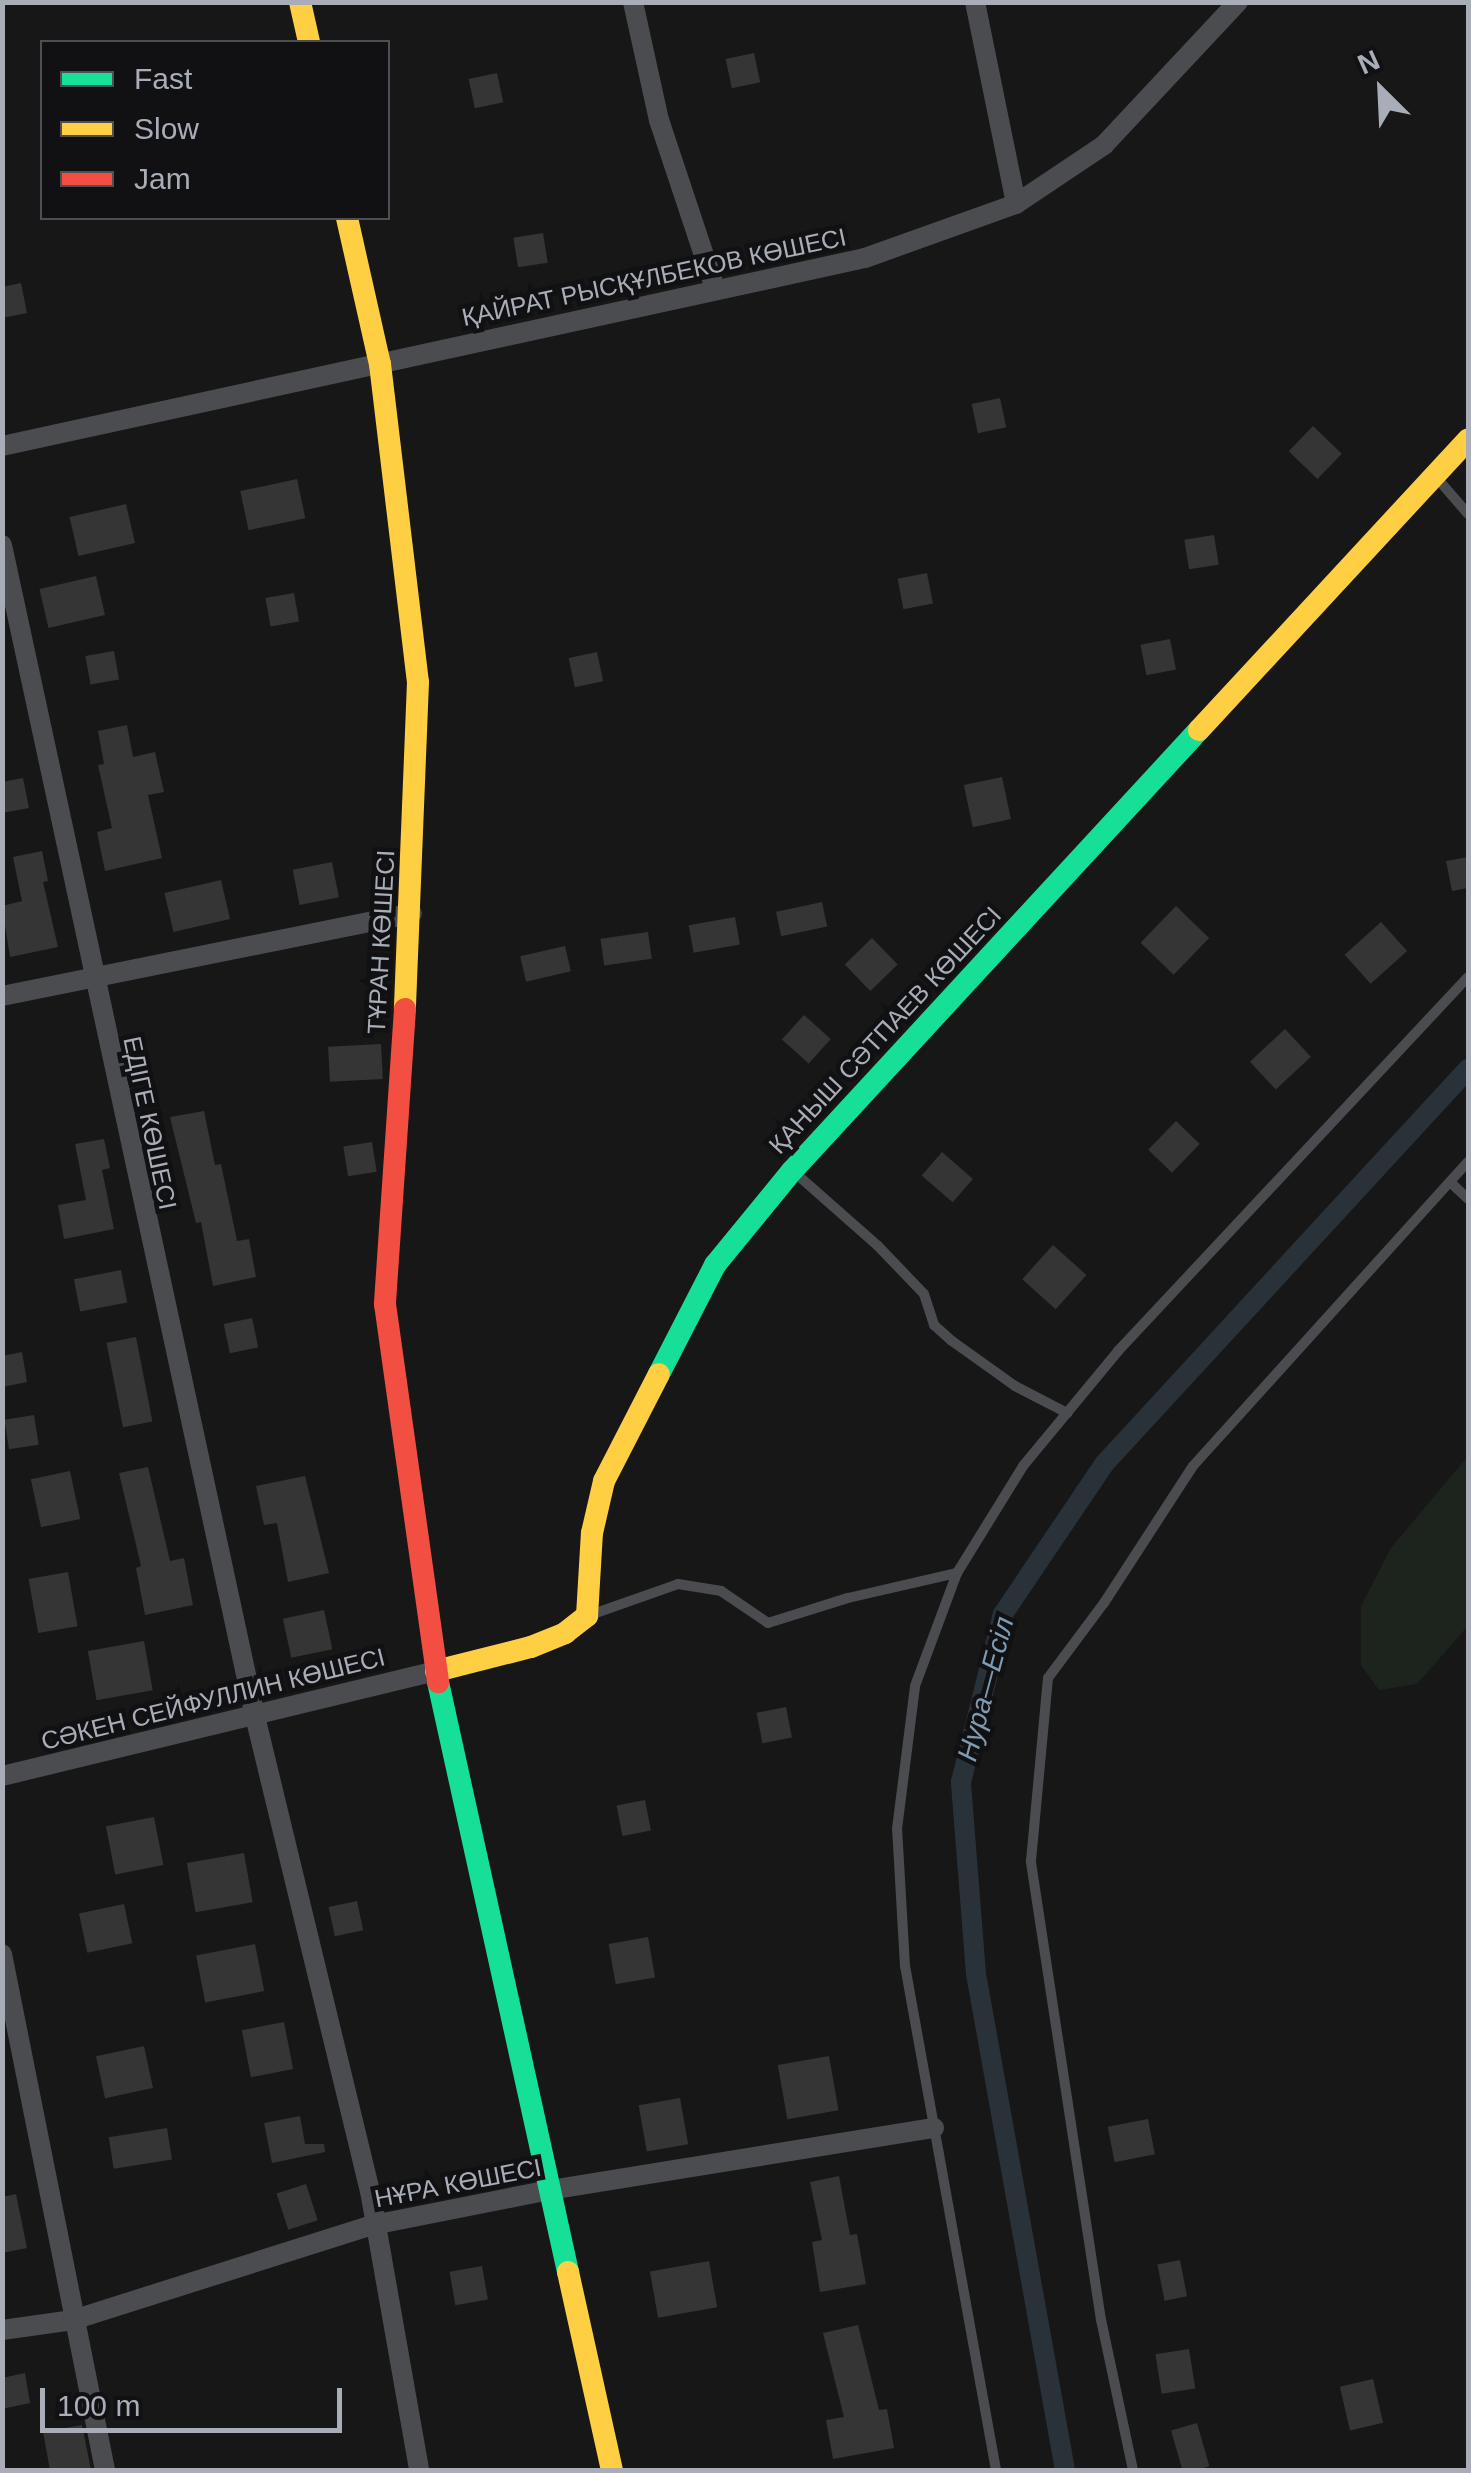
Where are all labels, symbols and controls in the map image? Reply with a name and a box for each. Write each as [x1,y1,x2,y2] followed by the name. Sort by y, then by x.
[40,40,390,220] legend
[1331,40,1431,140] north arrow
[1353,44,1384,80] text: N
[134,62,192,95] text: Fast
[134,112,199,145] text: Slow
[134,162,191,195] text: Jam
[459,222,849,332] street label: ҚАЙРАТ РЫСҚҰЛБЕКОВ КӨШЕСІ
[361,849,401,1035] street label: ТҰРАН КӨШЕСІ
[763,900,1007,1160] street label: ҚАНЫШ СӘТПАЕВ КӨШЕСІ
[117,1034,183,1212] street label: ЕДІГЕ КӨШЕСІ
[951,1613,1021,1765] water label: Нура—Есіл
[38,1642,388,1756] street label: СӘКЕН СЕЙФУЛЛИН КӨШЕСІ
[372,2152,544,2214] street label: НҰРА КӨШЕСІ
[45,2368,348,2430] scale bar
[57,2389,140,2422] text: 100 m

